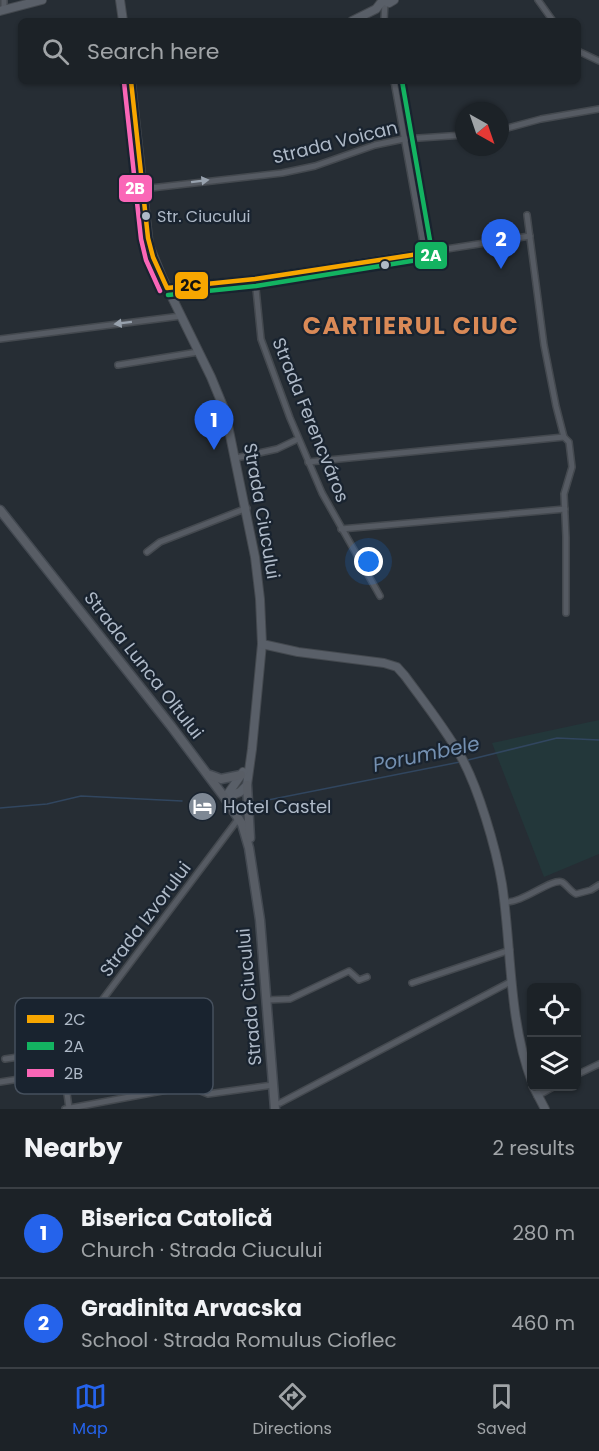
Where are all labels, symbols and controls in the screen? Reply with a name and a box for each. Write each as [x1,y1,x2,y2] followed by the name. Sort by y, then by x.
[18,18,581,84] search box
[39,35,72,68] icon: search
[87,36,220,67] text: Search here
[455,102,509,156] north arrow
[270,114,400,170] street label: Strada Voican
[118,174,153,203] line badge: 2B
[125,177,145,200] text: 2B
[191,177,210,186] one-way arrow
[157,205,250,228] place label: Str. Ciucului
[140,210,152,222] marker: Str. Ciucului
[482,220,520,269] pin: 2
[414,241,448,270] line badge: 2A
[421,244,442,267] text: 2A
[379,259,391,271] unlabelled marker
[174,271,209,300] line badge: 2C
[180,274,202,297] text: 2C
[303,309,519,342] district label: CARTIERUL CIUC
[113,319,132,328] one-way arrow
[267,334,355,506] street label: Strada Ferencváros
[194,400,234,450] pin: 1
[238,441,286,581] street label: Strada Ciucului
[354,547,383,576] your location
[78,586,210,744] street label: Strada Lunca Oltului
[370,729,482,779] water label: Porumbele
[186,790,218,822] hotel icon: Hotel Castel
[223,794,332,819] place label: Hotel Castel
[93,856,197,982] street label: Strada Izvorului
[231,927,267,1067] street label: Strada Ciucului
[527,983,581,1091] map controls
[527,983,581,1037] button: locate
[15,998,213,1094] legend
[64,1008,86,1031] text: 2C
[64,1035,84,1058] text: 2A
[527,1037,581,1091] button: layers
[64,1062,83,1085] text: 2B
[24,1130,122,1166] text: Nearby
[492,1134,575,1162] text: 2 results
[81,1203,273,1234] text: Biserica Catolică
[40,1219,47,1247] text: 1
[512,1219,575,1247] text: 280 m
[81,1236,322,1264] text: Church · Strada Ciucului
[81,1293,302,1324] text: Gradinita Arvacska
[38,1309,49,1337] text: 2
[511,1309,575,1337] text: 460 m
[81,1326,397,1354] text: School · Strada Romulus Cioflec
[72,1380,108,1441] tab: Map
[253,1380,332,1441] tab: Directions
[477,1380,527,1441] tab: Saved

